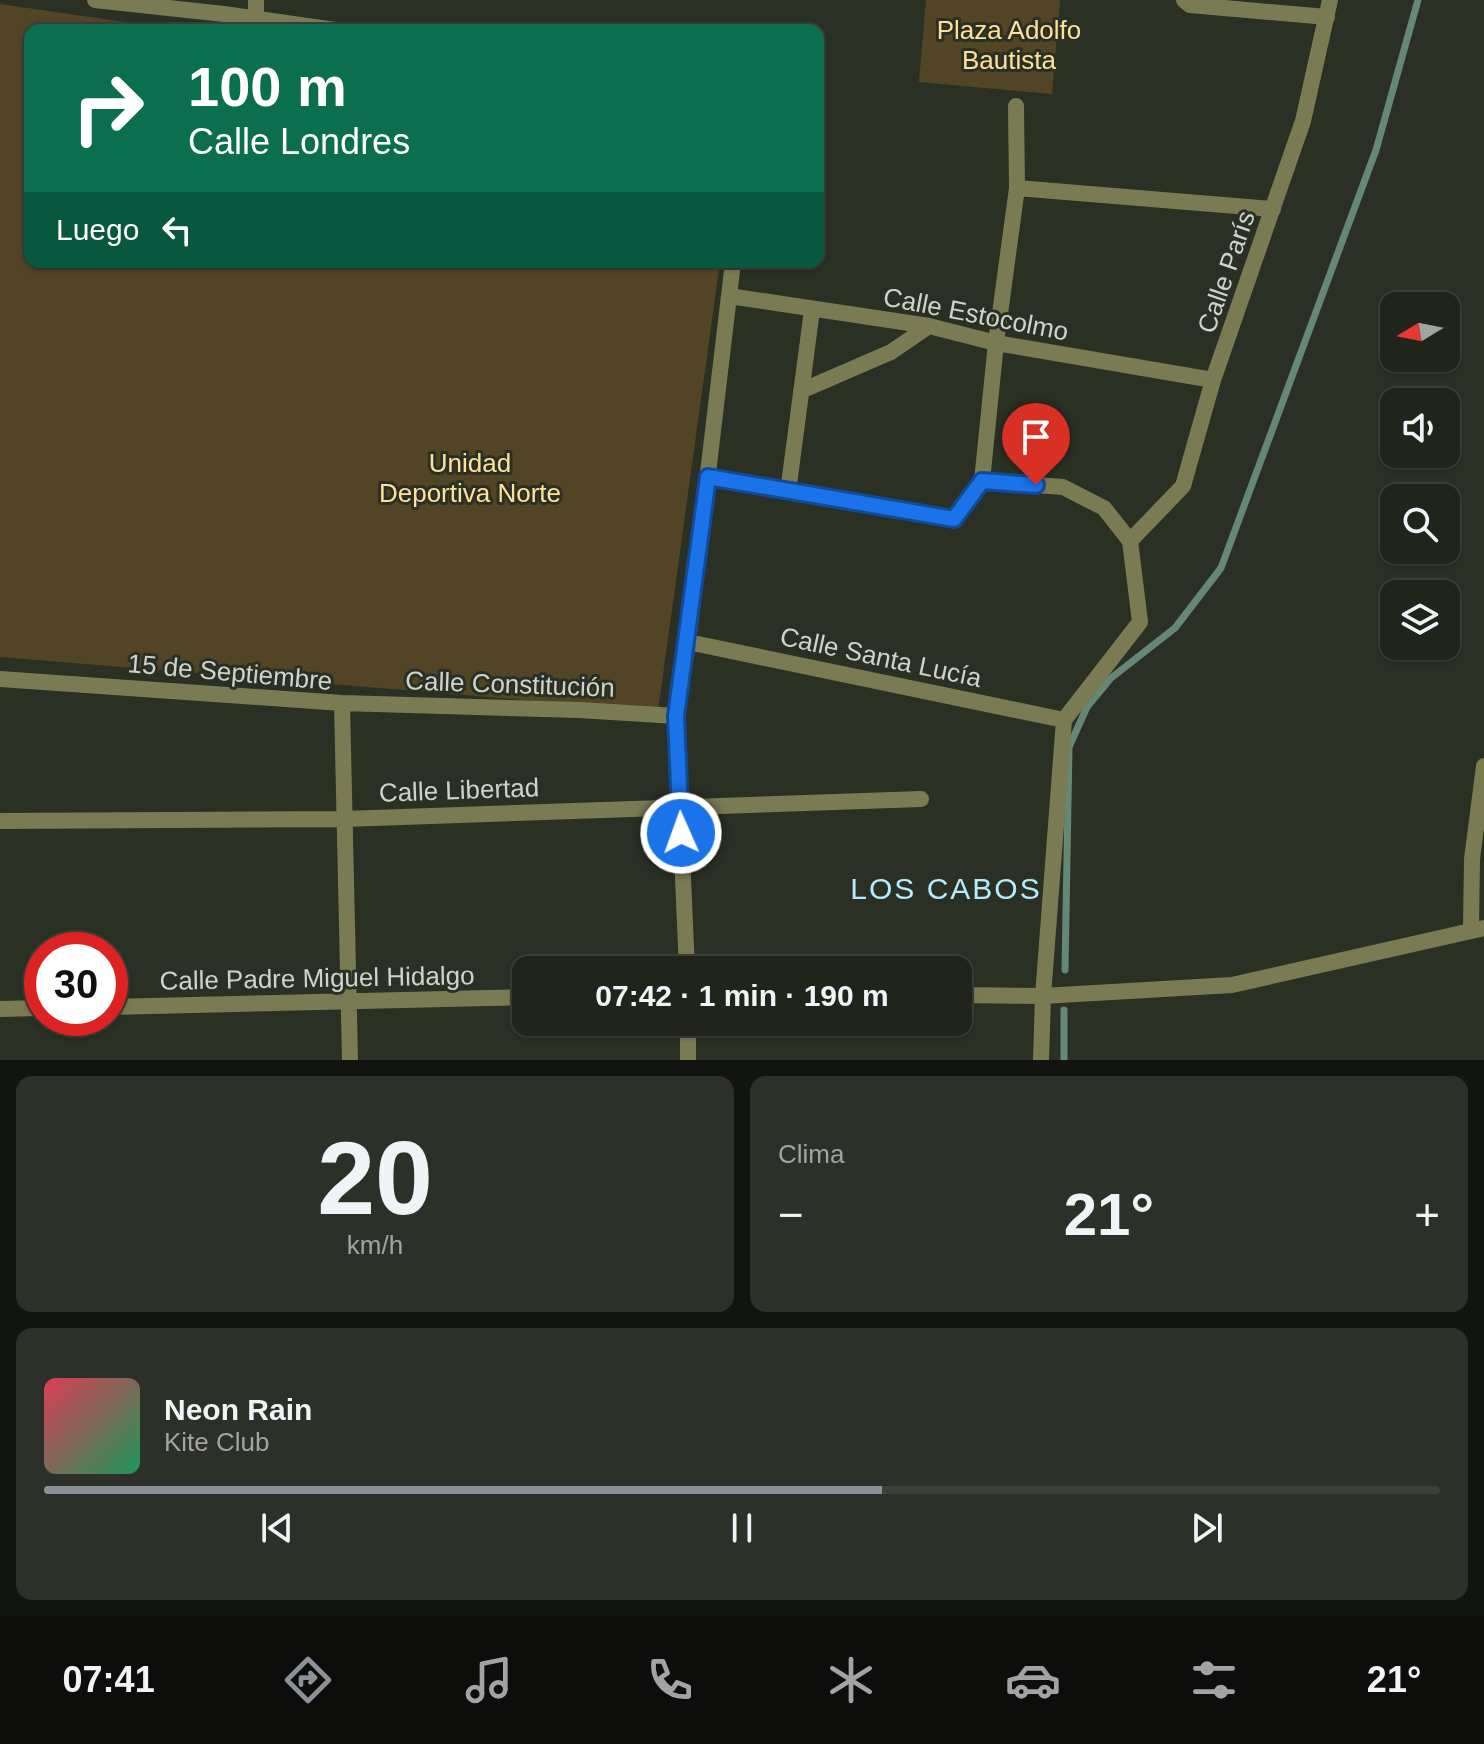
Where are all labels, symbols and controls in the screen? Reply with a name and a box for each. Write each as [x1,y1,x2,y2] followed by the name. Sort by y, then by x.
[937,15,1081,75] park label: Plaza Adolfo Bautista
[188,55,347,118] text: 100 m
[56,56,160,160] icon: right
[188,121,410,162] text: Calle Londres
[1191,207,1261,337] street label: Calle París
[155,208,199,252] icon: left
[56,213,139,246] text: Luego
[881,281,1071,347] street label: Calle Estocolmo
[1380,292,1460,372] north arrow
[1380,292,1460,660] map controls
[1380,388,1460,468] button: sound
[1002,403,1070,485] pin
[1014,415,1058,459] icon: arrive
[379,448,561,508] park label: Unidad Deportiva Norte
[1380,484,1460,564] button: search
[1380,580,1460,660] button: layers
[777,621,985,693] street label: Calle Santa Lucía
[126,648,334,696] street label: 15 de Septiembre
[405,665,615,703] street label: Calle Constitución
[378,772,540,808] street label: Calle Libertad
[639,791,723,875] position arrow
[850,872,1042,905] district label: LOS CABOS
[24,932,128,1036] speed limit sign: 30
[159,960,475,996] street label: Calle Padre Miguel Hidalgo
[595,979,889,1012] text: 07:42 · 1 min · 190 m
[317,1120,433,1236] text: 20
[778,1139,844,1169] text: Clima
[1064,1181,1154,1248] text: 21°
[778,1190,804,1239] text: −
[1414,1190,1440,1239] text: +
[347,1230,403,1260] text: km/h
[164,1393,312,1426] text: Neon Rain
[164,1427,270,1457] text: Kite Club
[255,1506,299,1550] icon: previous
[720,1506,764,1550] icon: pause
[1185,1506,1229,1550] icon: next
[280,1652,336,1708] icon: directions
[461,1652,517,1708] icon: music
[642,1652,698,1708] icon: phone
[823,1652,879,1708] icon: climate
[1005,1652,1061,1708] icon: car
[1186,1652,1242,1708] icon: filters
[63,1659,155,1700] text: 07:41
[1367,1659,1421,1700] text: 21°

